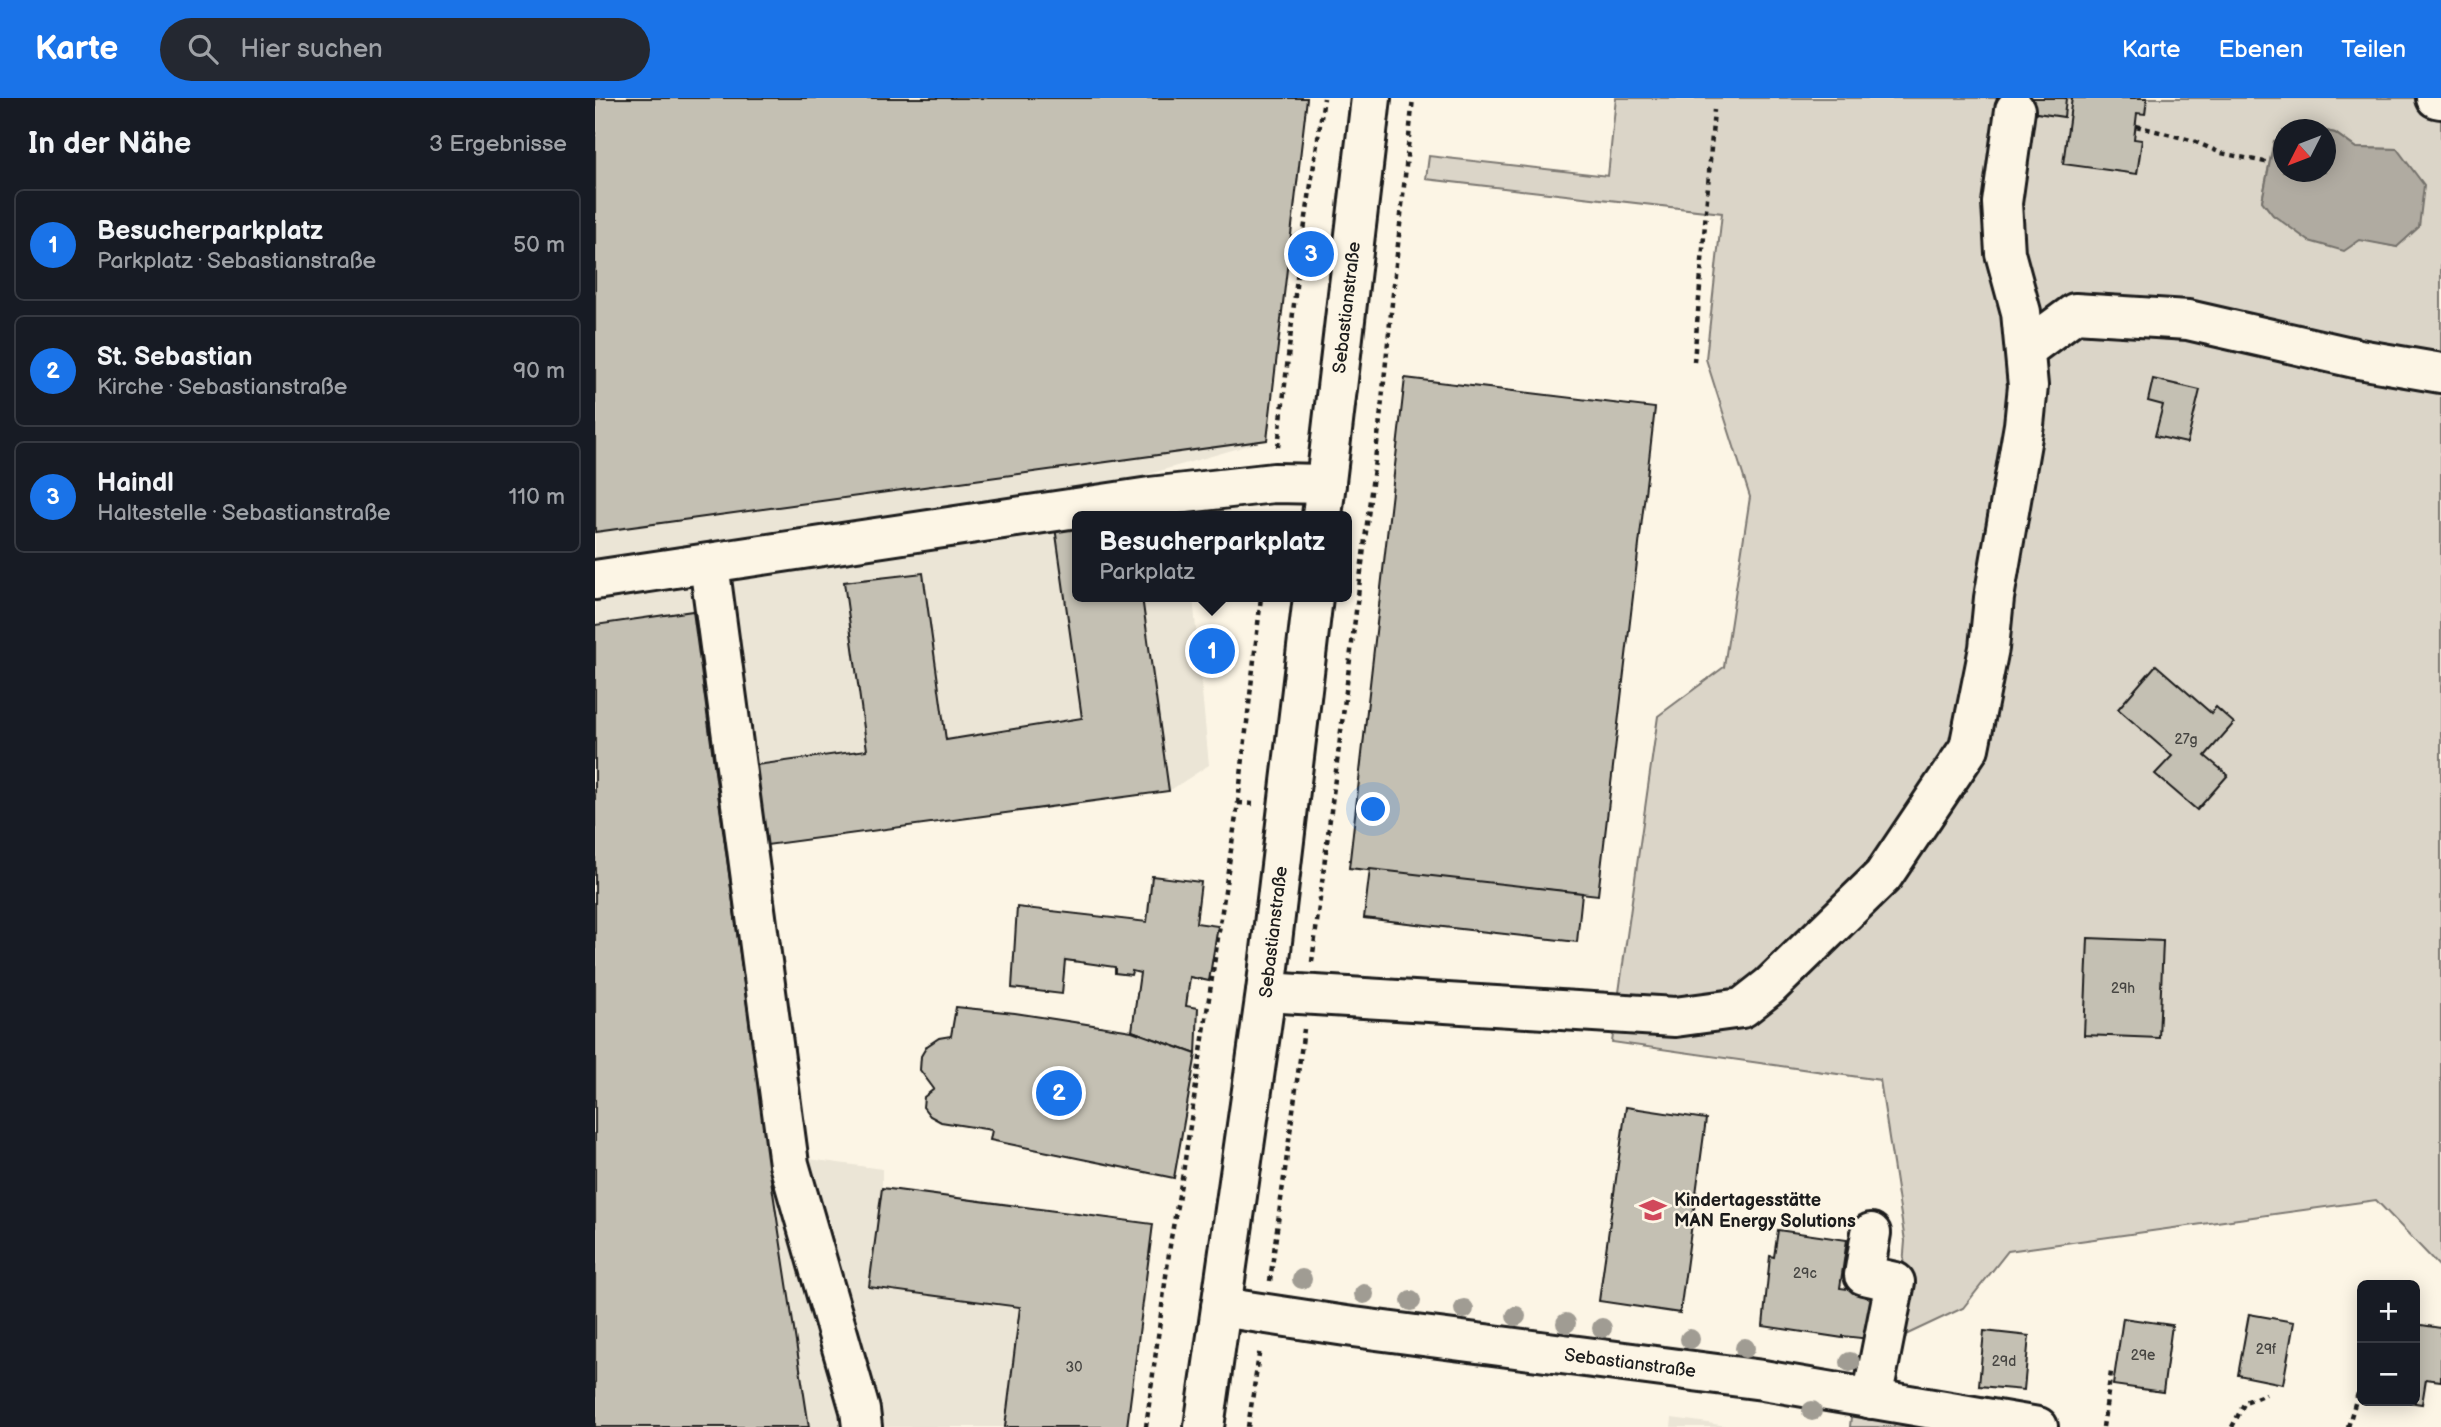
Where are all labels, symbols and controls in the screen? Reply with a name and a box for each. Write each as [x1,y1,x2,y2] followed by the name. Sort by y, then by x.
[160,18,650,81] search box
[35,29,118,69] text: Karte
[184,30,222,68] icon: search
[240,34,383,65] text: Hier suchen
[2122,35,2180,64] text: Karte
[2218,35,2303,64] text: Ebenen
[2341,35,2406,64] text: Teilen
[2273,119,2336,182] north arrow
[28,126,191,162] text: In der Nähe
[429,130,567,158] text: 3 Ergebnisse
[97,216,323,247] text: Besucherparkplatz
[1288,228,1334,280] pin: 3
[48,231,58,259] text: 1
[513,231,565,259] text: 50 m
[1328,240,1365,374] street label: Sebastianstraße
[97,247,376,275] text: Parkplatz · Sebastianstraße
[97,342,252,373] text: St. Sebastian
[46,357,60,385] text: 2
[513,357,565,385] text: 90 m
[97,373,347,401] text: Kirche · Sebastianstraße
[97,468,174,499] text: Haindl
[46,483,60,511] text: 3
[508,483,565,511] text: 110 m
[97,499,391,527] text: Haltestelle · Sebastianstraße
[1072,511,1352,602] popup
[1099,527,1325,558] text: Besucherparkplatz
[1099,558,1195,586] text: Parkplatz
[1189,625,1235,677] pin: 1
[2174,731,2198,748] house number: 27g
[1356,792,1390,826] your location
[1255,864,1291,999] street label: Sebastianstraße
[2111,980,2135,997] house number: 29h
[1036,1067,1082,1119] pin: 2
[1674,1190,1856,1232] place label: Kindertagesstätte MAN Energy Solutions
[1638,1195,1668,1225] school or university icon: Kindertagesstätte MAN Energy Solutions
[1793,1265,1817,1282] house number: 29c
[2357,1280,2420,1406] map controls
[2357,1280,2420,1343] button: +
[2256,1341,2277,1358] house number: 29f
[2357,1343,2420,1406] button: −
[1563,1344,1698,1382] street label: Sebastianstraße
[2131,1347,2155,1364] house number: 29e
[1992,1353,2016,1370] house number: 29d
[1066,1359,1082,1376] house number: 30

